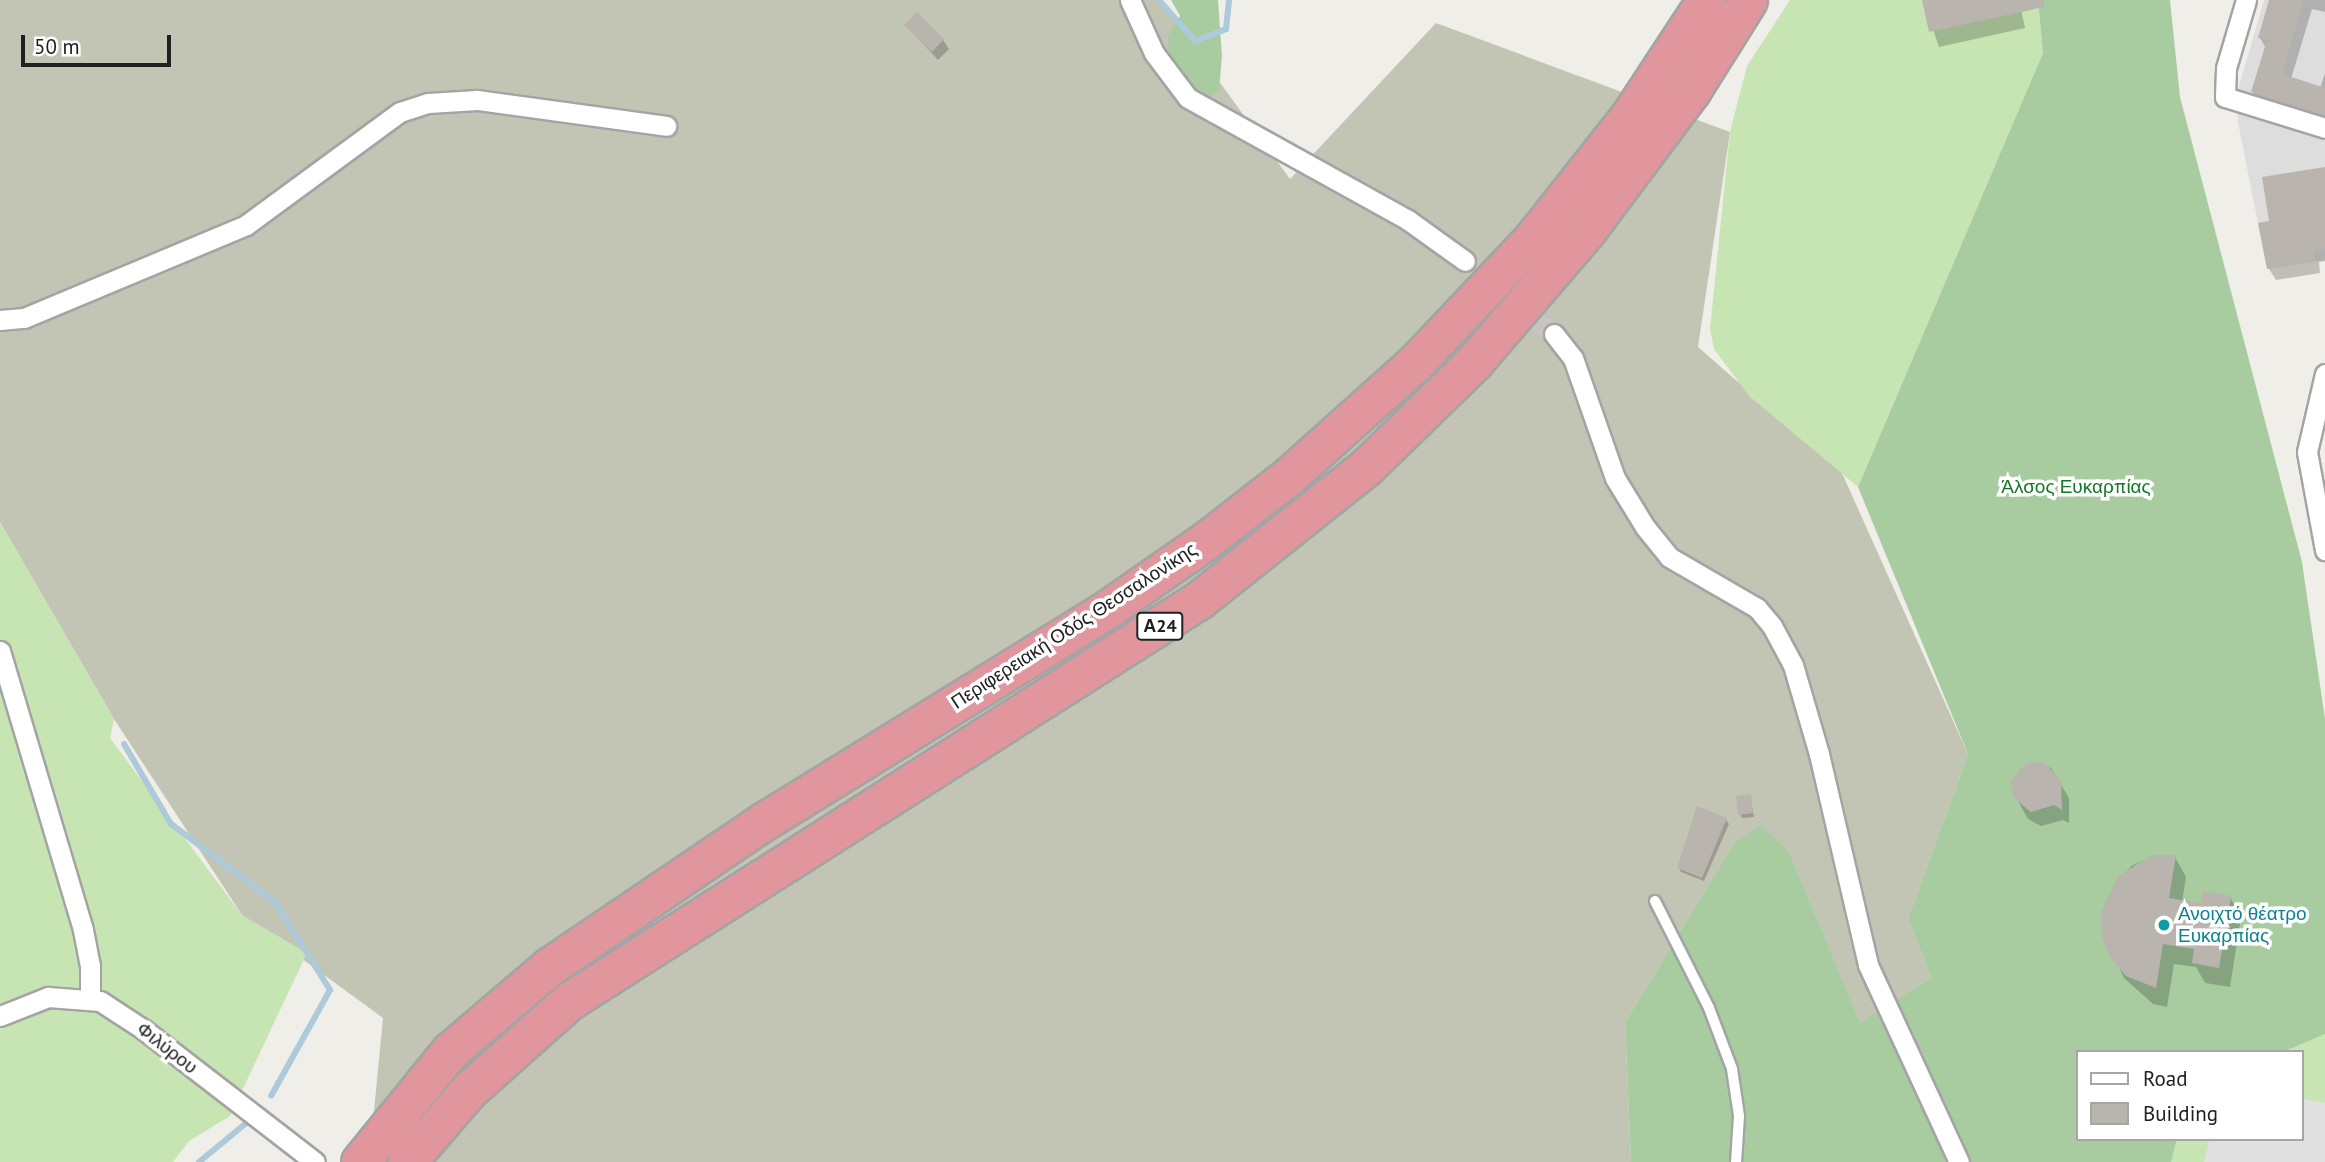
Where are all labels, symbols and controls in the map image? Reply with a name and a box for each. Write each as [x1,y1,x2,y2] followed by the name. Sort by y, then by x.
[24,21,175,65] scale bar
[34,33,80,60] text: 50 m
[2001,476,2151,498] park label: Άλσος Ευκαρπίας
[947,538,1201,714] street label: Περιφερειακή Οδός Θεσσαλονίκης
[1136,612,1184,640] road number: Α24
[2178,903,2307,947] place label: Ανοιχτό θέατρο Ευκαρπίας
[2156,917,2172,933] marker: Ανοιχτό θέατρο Ευκαρπίας
[132,1017,202,1079] street label: Φιλύρου
[2076,1050,2304,1141] legend
[2143,1065,2187,1092] text: Road
[2143,1100,2218,1127] text: Building

